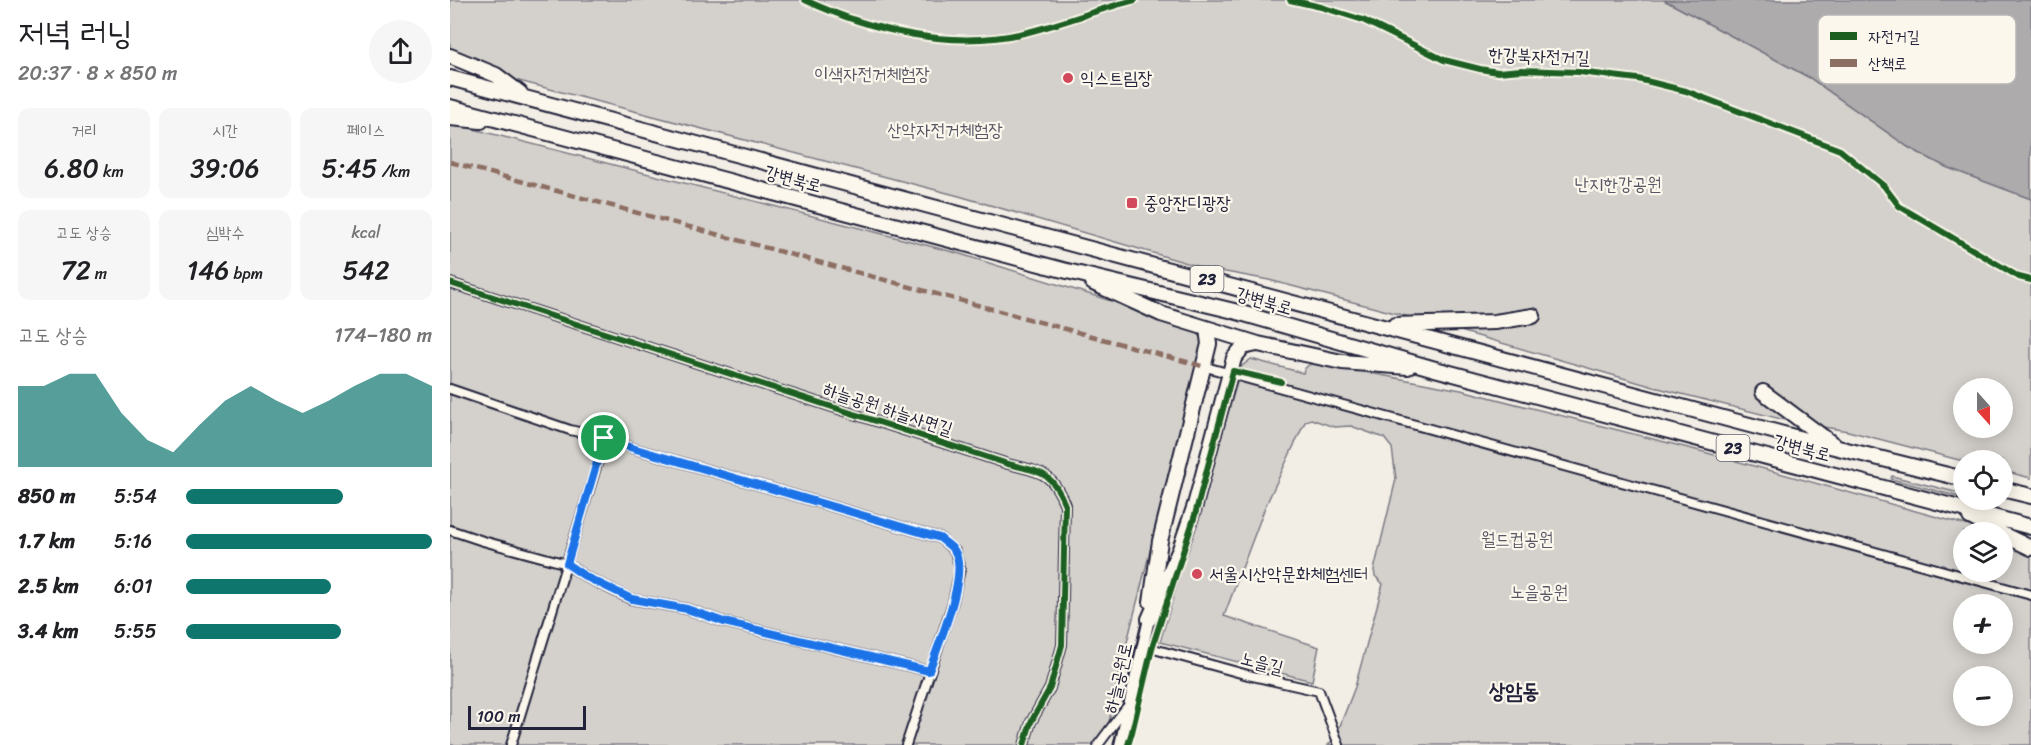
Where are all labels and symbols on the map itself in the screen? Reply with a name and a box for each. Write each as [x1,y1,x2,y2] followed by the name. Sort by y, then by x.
[1818,15,2016,84] legend
[1868,22,1920,51] text: 자전거길
[1488,38,1591,74] street label: 한강북자전거길
[1868,49,1907,78] text: 산책로
[814,58,930,90] park label: 이색자전거체험장
[1080,62,1152,94] place label: 익스트림장
[1061,71,1075,85] marker: 익스트림장
[887,114,1003,146] park label: 산악자전거체험장
[761,156,825,202] street label: 강변북로
[1575,168,1661,200] park label: 난지한강공원
[1144,187,1231,219] place label: 중앙잔디광장
[1125,196,1139,210] marker: 중앙잔디광장
[1190,266,1224,292] road number: 23
[1232,278,1296,324] street label: 강변북로
[819,373,958,445] street label: 하늘공원 하늘사면길
[1953,378,2013,438] north arrow
[578,412,629,463] pin
[1770,425,1834,471] street label: 강변북로
[1716,435,1750,461] road number: 23
[1481,523,1553,555] park label: 월드컵공원
[1209,558,1368,590] place label: 서울시산악문화체험센터
[1190,567,1204,581] marker: 서울시산악문화체험센터
[1510,576,1568,608] park label: 노을공원
[1094,639,1142,717] street label: 하늘공원로
[1237,642,1287,684] street label: 노을길
[1489,672,1539,710] district label: 상암동
[468,703,586,730] scale bar

